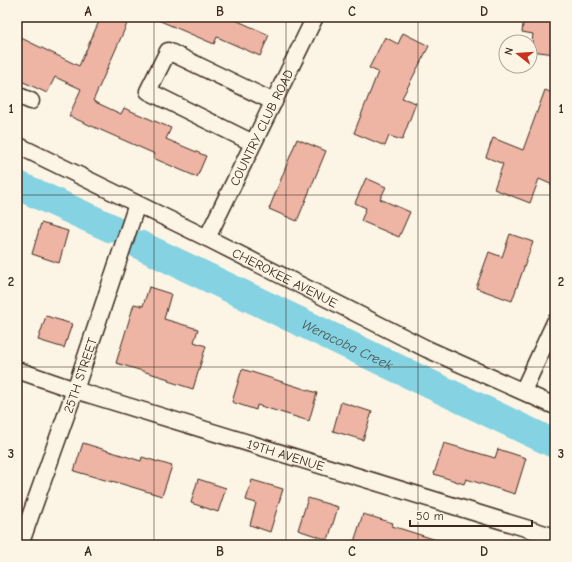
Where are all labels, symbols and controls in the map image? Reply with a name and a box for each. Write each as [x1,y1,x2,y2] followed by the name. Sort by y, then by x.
[84,4,92,19] text: A
[216,4,224,19] text: B
[348,4,356,19] text: C
[480,4,488,19] text: D
[498,34,538,74] north arrow
[502,46,516,57] text: N
[227,67,296,188] street label: COUNTRY CLUB ROAD
[8,101,14,116] text: 1
[558,101,564,116] text: 1
[230,245,340,311] street label: CHEROKEE AVENUE
[8,274,14,289] text: 2
[558,274,564,289] text: 2
[299,316,396,374] water label: Weracoba Creek
[60,336,100,415] street label: 25TH STREET
[245,436,326,474] street label: 19TH AVENUE
[8,446,14,461] text: 3
[558,446,564,461] text: 3
[410,502,532,528] scale bar
[416,509,444,523] text: 50 m
[84,544,92,559] text: A
[216,544,224,559] text: B
[348,544,356,559] text: C
[480,544,488,559] text: D

